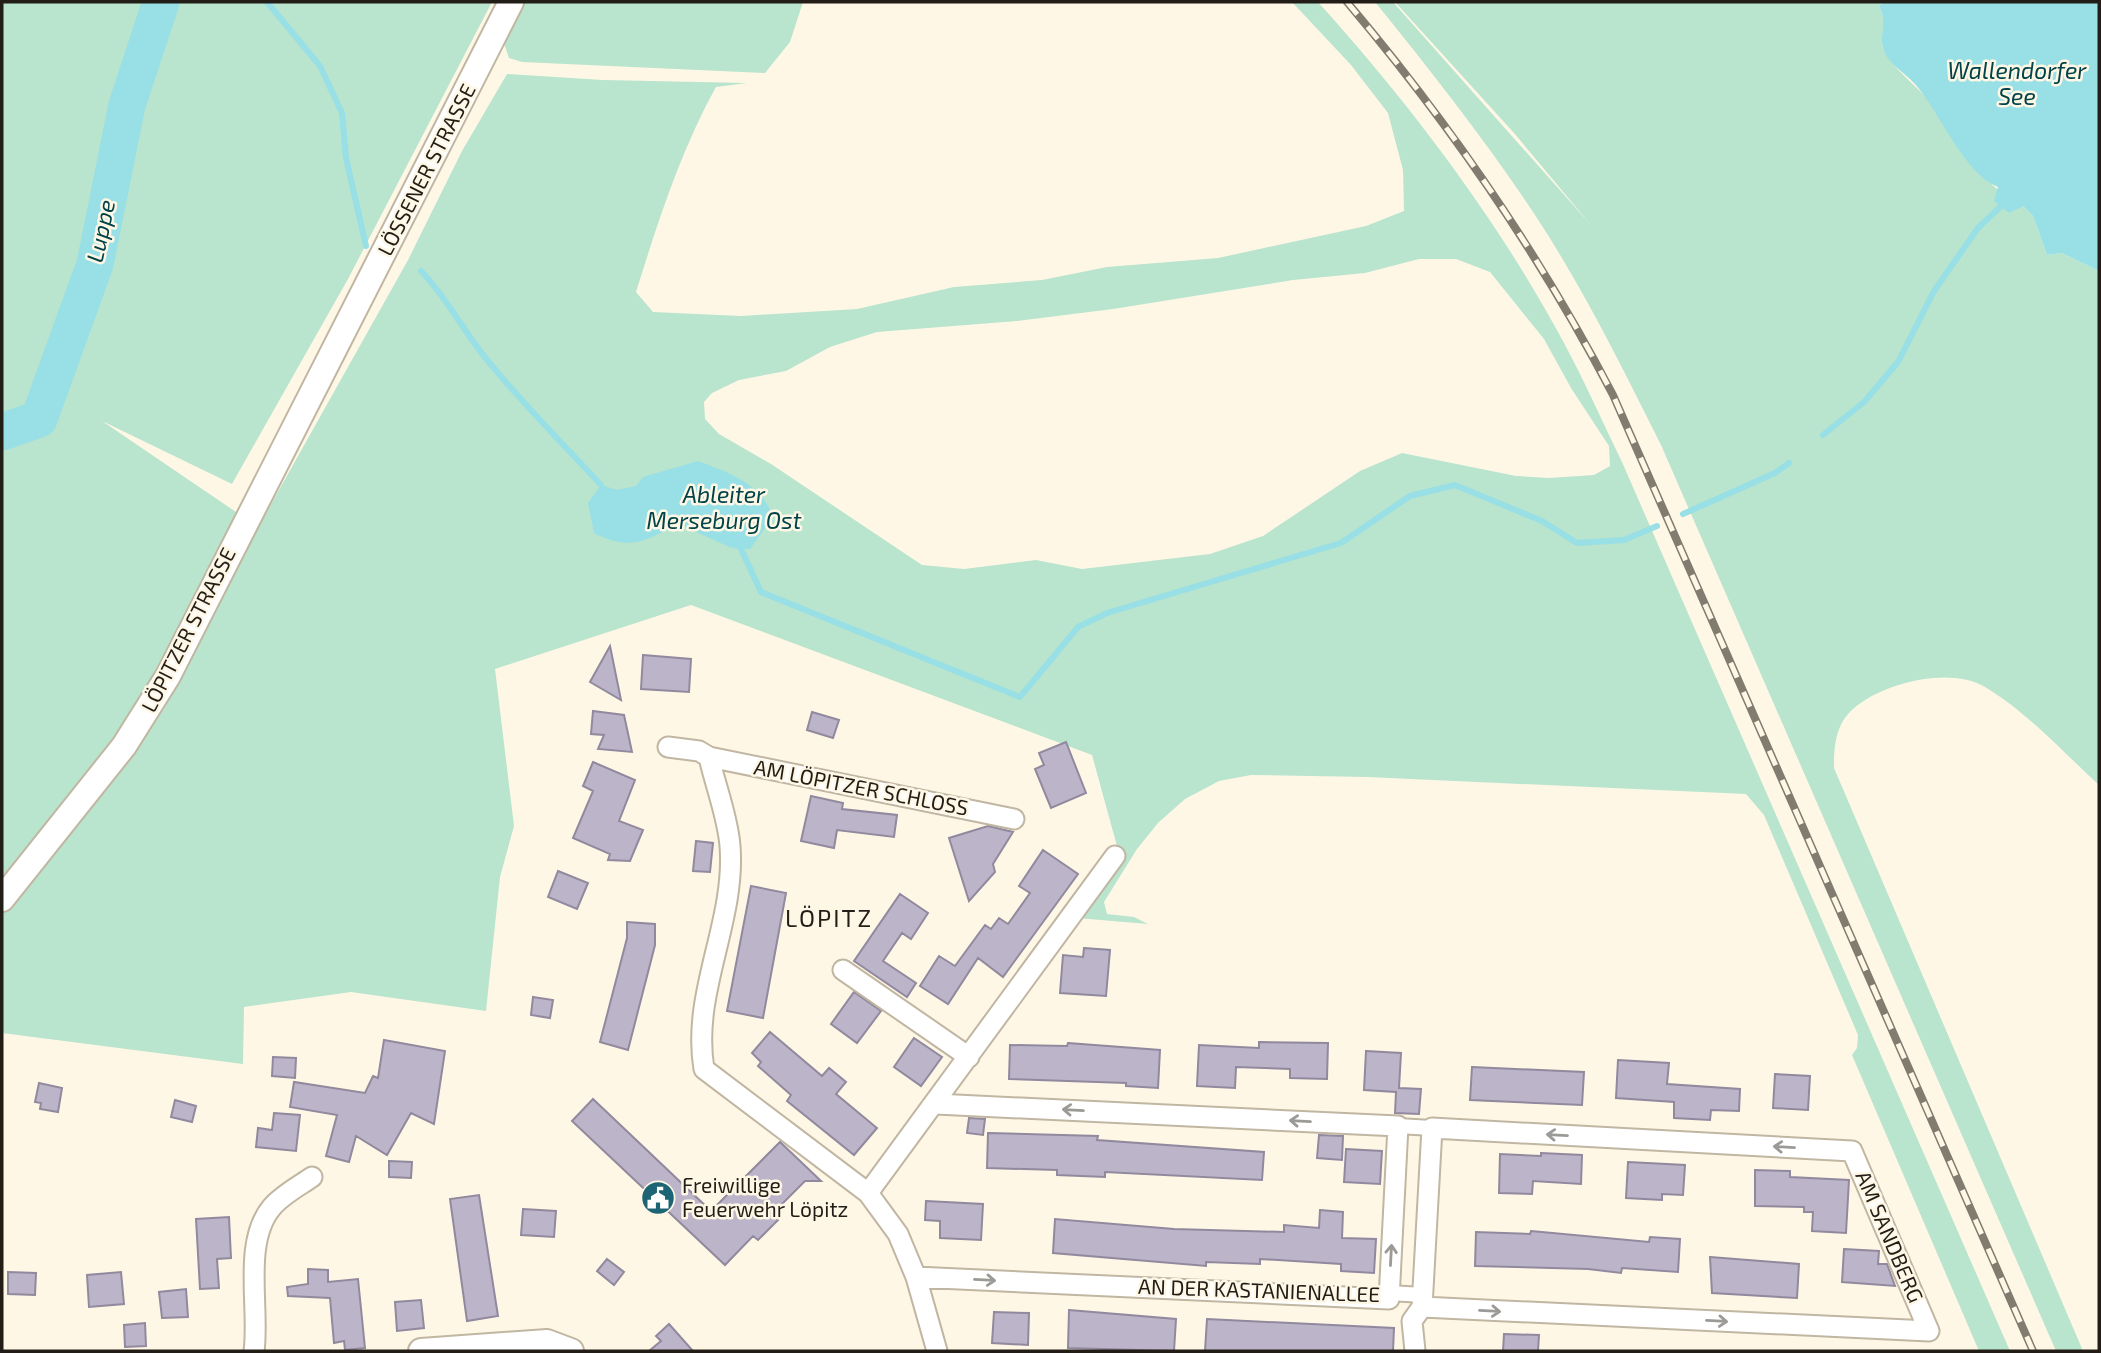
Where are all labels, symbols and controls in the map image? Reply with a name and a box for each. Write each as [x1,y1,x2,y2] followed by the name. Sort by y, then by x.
[1948,56,2087,110] water label: Wallendorfer See
[372,79,480,259] street label: LÖSSENER STRASSE
[80,197,120,265] water label: Luppe
[647,480,802,534] water label: Ableiter Merseburg Ost
[135,543,240,716] street label: LÖPITZER STRASSE
[752,753,971,820] street label: AM LÖPITZER SCHLOSS
[785,903,873,932] district label: LÖPITZ
[1062,1104,1085,1117] one-way arrow
[1289,1115,1312,1128] one-way arrow
[1545,1128,1568,1141] one-way arrow
[1773,1140,1796,1153] one-way arrow
[1851,1167,1929,1306] street label: AM SANDBERG
[682,1172,848,1221] place label: Freiwillige Feuerwehr Löpitz
[639,1179,677,1217] public building icon: Freiwillige Feuerwehr Löpitz
[1385,1244,1398,1267] one-way arrow
[1138,1273,1381,1306] street label: AN DER KASTANIENALLEE
[973,1274,996,1287] one-way arrow
[1478,1304,1501,1317] one-way arrow
[1706,1315,1729,1328] one-way arrow

